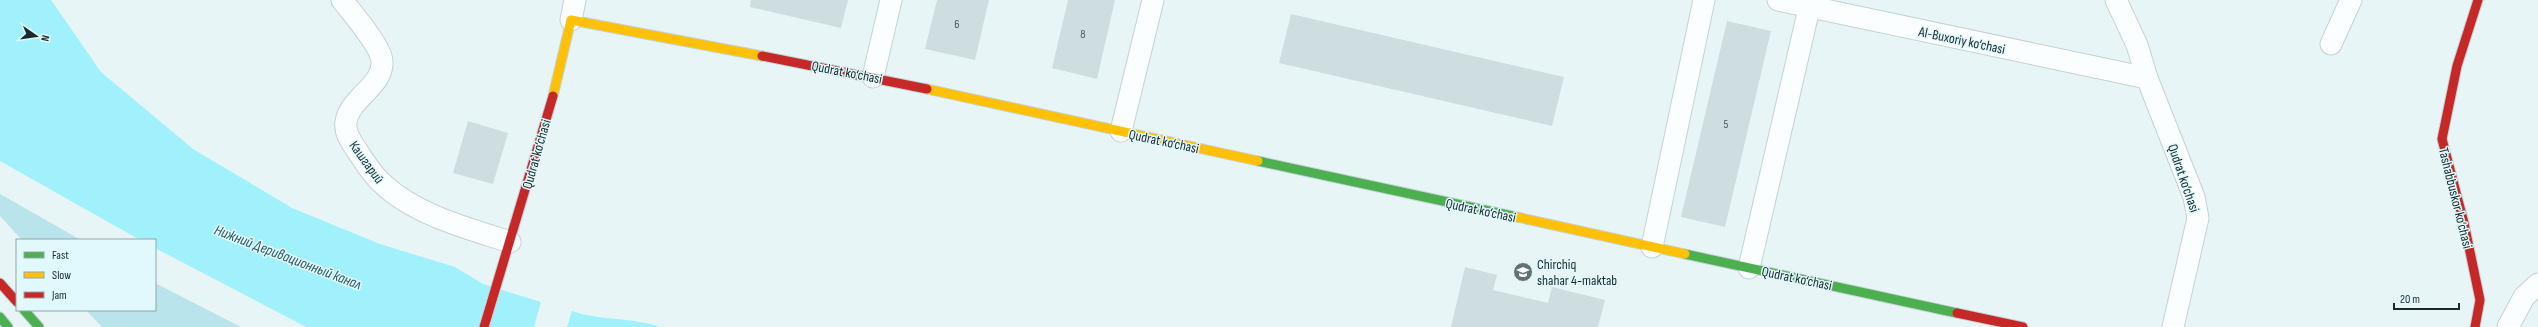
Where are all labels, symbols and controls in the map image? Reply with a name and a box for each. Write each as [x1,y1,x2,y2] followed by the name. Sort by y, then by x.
[16,16,56,56] north arrow
[954,17,960,32] house number: 6
[1916,23,2007,58] street label: Al-Buxoriy ko‘chasi
[1080,27,1086,42] house number: 8
[38,34,52,43] text: N
[810,57,884,88] street label: Qudrat ko‘chasi
[1724,117,1729,132] house number: 5
[518,118,554,191] street label: Qudrat ko‘chasi
[1127,126,1201,157] street label: Qudrat ko‘chasi
[345,138,388,187] street label: Кашгарий
[2164,142,2203,215] street label: Qudrat ko‘chasi
[2435,146,2476,250] street label: Tashabbuskor ko‘chasi
[1444,195,1518,226] street label: Qudrat ko‘chasi
[212,221,364,294] water label: Нижний Деривационный канал
[16,239,156,311] legend
[52,248,69,263] text: Fast
[1537,256,1617,289] place label: Chirchiq shahar 4-maktab
[1512,261,1534,283] school or university icon: Chirchiq shahar 4-maktab
[1760,263,1834,294] street label: Qudrat ko‘chasi
[52,268,71,283] text: Slow
[2394,285,2459,311] scale bar
[51,288,67,303] text: Jam
[2400,292,2420,307] text: 20 m

